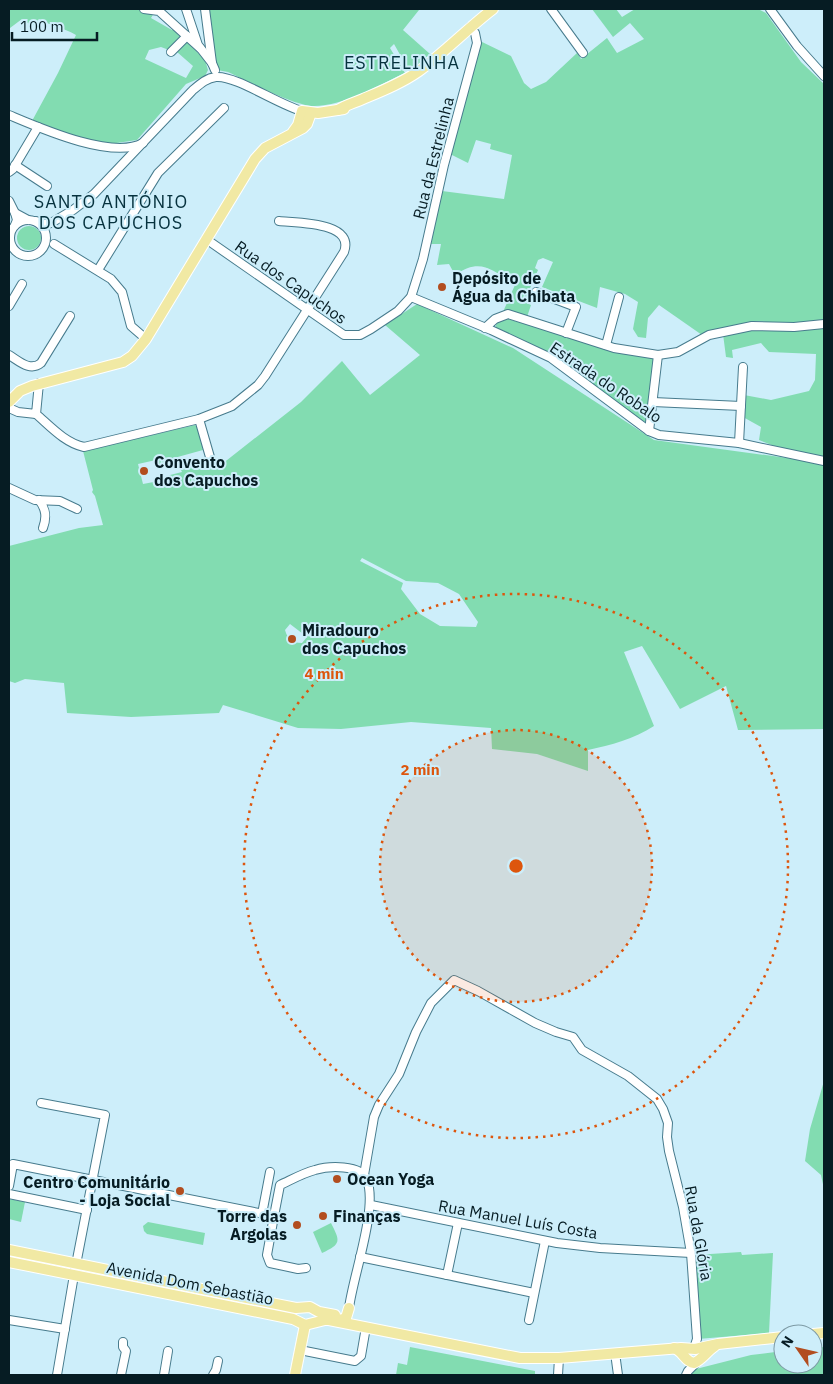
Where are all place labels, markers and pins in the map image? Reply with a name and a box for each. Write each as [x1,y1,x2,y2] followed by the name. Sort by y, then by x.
[452,268,575,306] place label: Depósito de Água da Chibata
[436,281,448,293] marker: Depósito de Água da Chibata
[154,452,258,490] place label: Convento dos Capuchos
[138,465,150,477] marker: Convento dos Capuchos
[302,620,406,658] place label: Miradouro dos Capuchos
[286,633,298,645] marker: Miradouro dos Capuchos
[507,857,525,875] centre of rings
[347,1169,434,1189] place label: Ocean Yoga
[23,1172,170,1210] place label: Centro Comunitário - Loja Social
[331,1173,343,1185] marker: Ocean Yoga
[174,1185,186,1197] marker: Centro Comunitário - Loja Social
[217,1206,287,1244] place label: Torre das Argolas
[333,1206,401,1226] place label: Finanças
[317,1210,329,1222] marker: Finanças
[291,1219,303,1231] marker: Torre das Argolas

